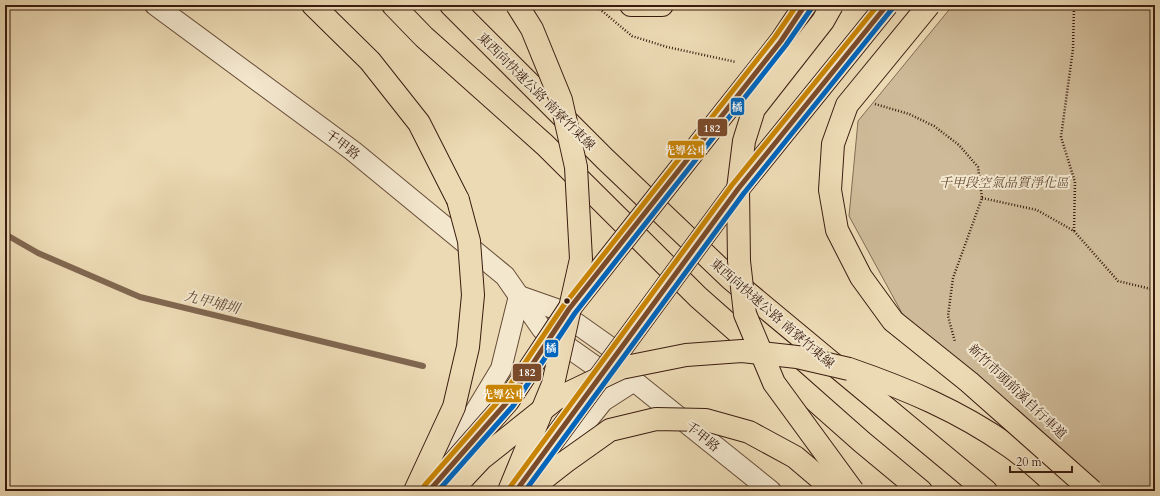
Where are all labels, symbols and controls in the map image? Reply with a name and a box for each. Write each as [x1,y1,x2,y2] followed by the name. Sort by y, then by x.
[474,29,599,154] street label: 東西向快速公路 南寮竹東線
[730,97,745,116] line badge: 橘
[732,100,743,115] text: 橘
[697,118,728,137] line badge: 182
[704,121,721,136] text: 182
[321,126,363,164] street label: 千甲路
[667,140,705,159] line badge: 先導公車
[664,143,708,158] text: 先導公車
[939,174,1071,192] park label: 千甲段空氣品質淨化區
[706,255,838,373] street label: 東西向快速公路 南寮竹東線
[182,286,243,319] water label: 九甲埔圳
[562,296,572,306] unlabelled marker
[544,339,559,358] line badge: 橘
[964,340,1070,443] street label: 新竹市頭前溪自行車道
[546,341,557,356] text: 橘
[512,363,542,382] line badge: 182
[519,365,536,380] text: 182
[485,384,523,403] line badge: 先導公車
[482,387,526,402] text: 先導公車
[682,418,723,456] street label: 千甲路
[1010,448,1072,474] scale bar
[1016,454,1043,470] text: 20 m

